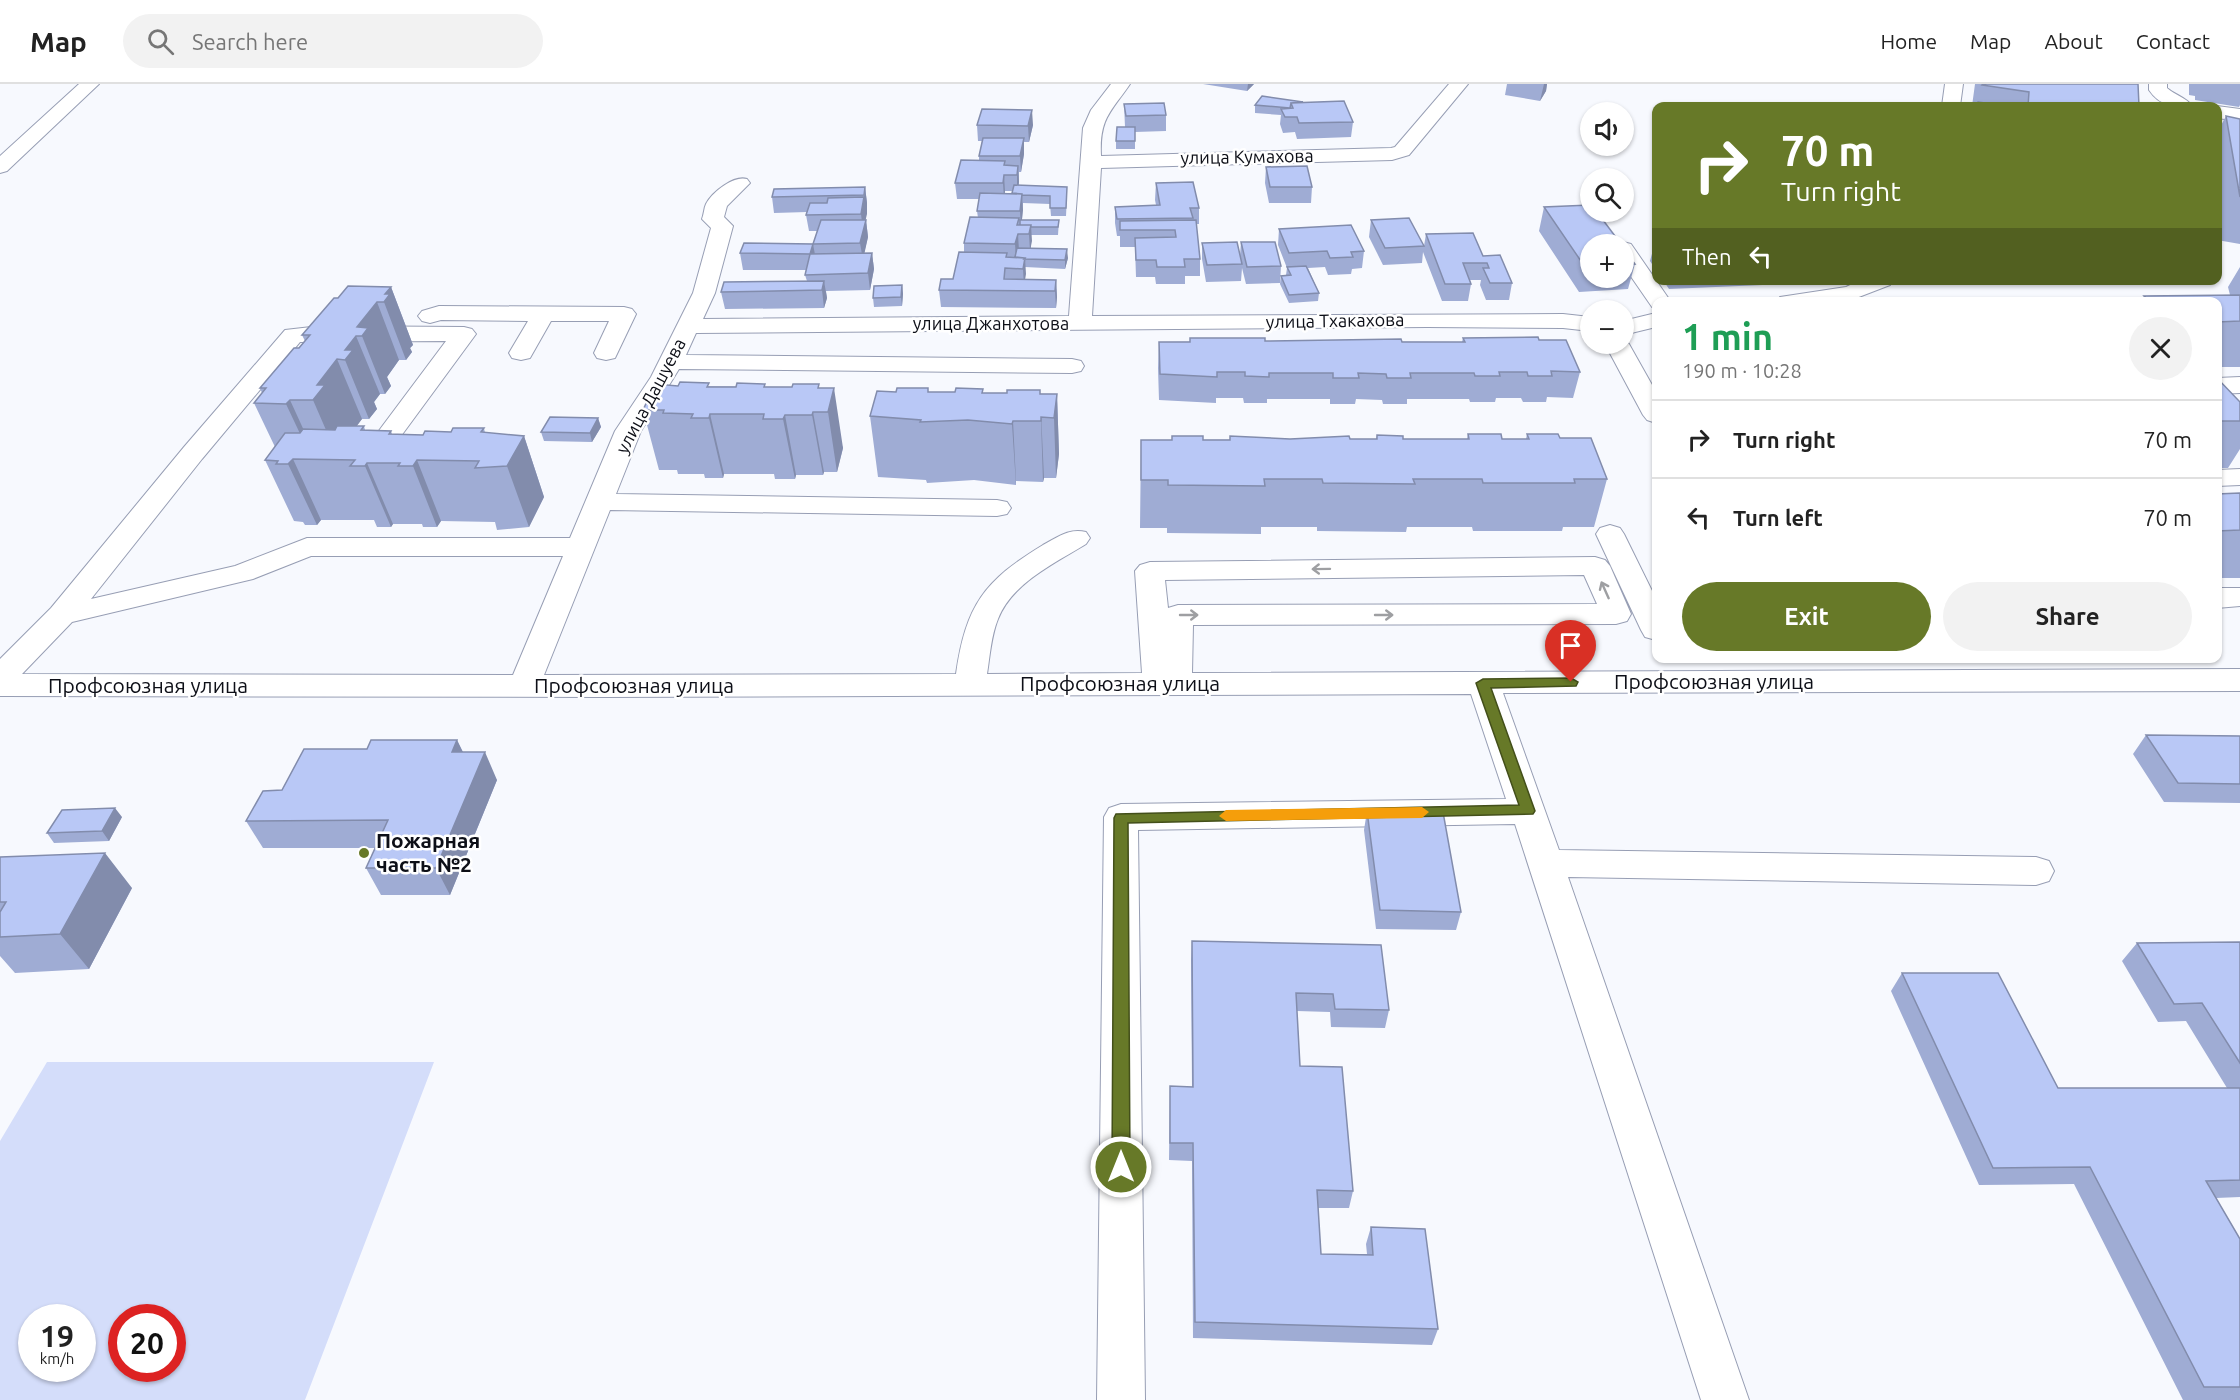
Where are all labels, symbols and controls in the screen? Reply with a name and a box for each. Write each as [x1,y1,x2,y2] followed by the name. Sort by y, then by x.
[123,14,543,68] search box
[144,25,177,58] icon: search
[30,26,87,57] text: Map
[192,29,308,54] text: Search here
[1880,29,1937,53] text: Home
[1970,29,2011,53] text: Map
[2044,29,2103,53] text: About
[2136,29,2210,53] text: Contact
[1580,102,1634,354] map controls
[1580,102,1634,156] button: sound
[1682,126,1760,204] icon: right
[1781,127,1875,174] text: 70 m
[1180,145,1314,167] street label: улица Кумахова
[1580,168,1634,222] button: search
[1781,176,1901,206] text: Turn right
[1580,234,1634,288] button: +
[1744,240,1777,273] icon: left
[1682,244,1732,269] text: Then
[1580,300,1634,354] button: −
[1266,309,1404,331] street label: улица Тхакахова
[913,313,1069,333] street label: улица Джанхотова
[1682,316,1773,357] text: 1 min
[2129,317,2192,380] button: close
[611,335,689,457] street label: улица Дашуева
[1682,359,1802,382] text: 190 m · 10:28
[1682,423,1715,456] icon: right
[1733,427,1835,452] text: Turn right
[2143,427,2192,452] text: 70 m
[1682,501,1715,534] icon: left
[1733,505,1823,530] text: Turn left
[2143,505,2192,530] text: 70 m
[1312,563,1332,575] one-way arrow
[1599,581,1610,599] one-way arrow
[1682,582,1931,651] button: Exit
[1943,582,2192,651] button: Share
[1179,609,1199,621] one-way arrow
[1374,609,1394,621] one-way arrow
[1545,620,1596,682] pin
[1554,629,1587,662] icon: arrive
[1614,669,1814,693] street label: Профсоюзная улица
[1020,671,1220,695] street label: Профсоюзная улица
[48,673,248,697] street label: Профсоюзная улица
[534,673,734,697] street label: Профсоюзная улица
[376,828,480,876] place label: Пожарная часть №2
[357,846,371,860] marker: Пожарная часть №2
[1089,1135,1153,1199] position arrow
[108,1304,186,1382] speed limit sign: 20
[40,1319,74,1353] text: 19
[40,1350,74,1367] text: km/h

